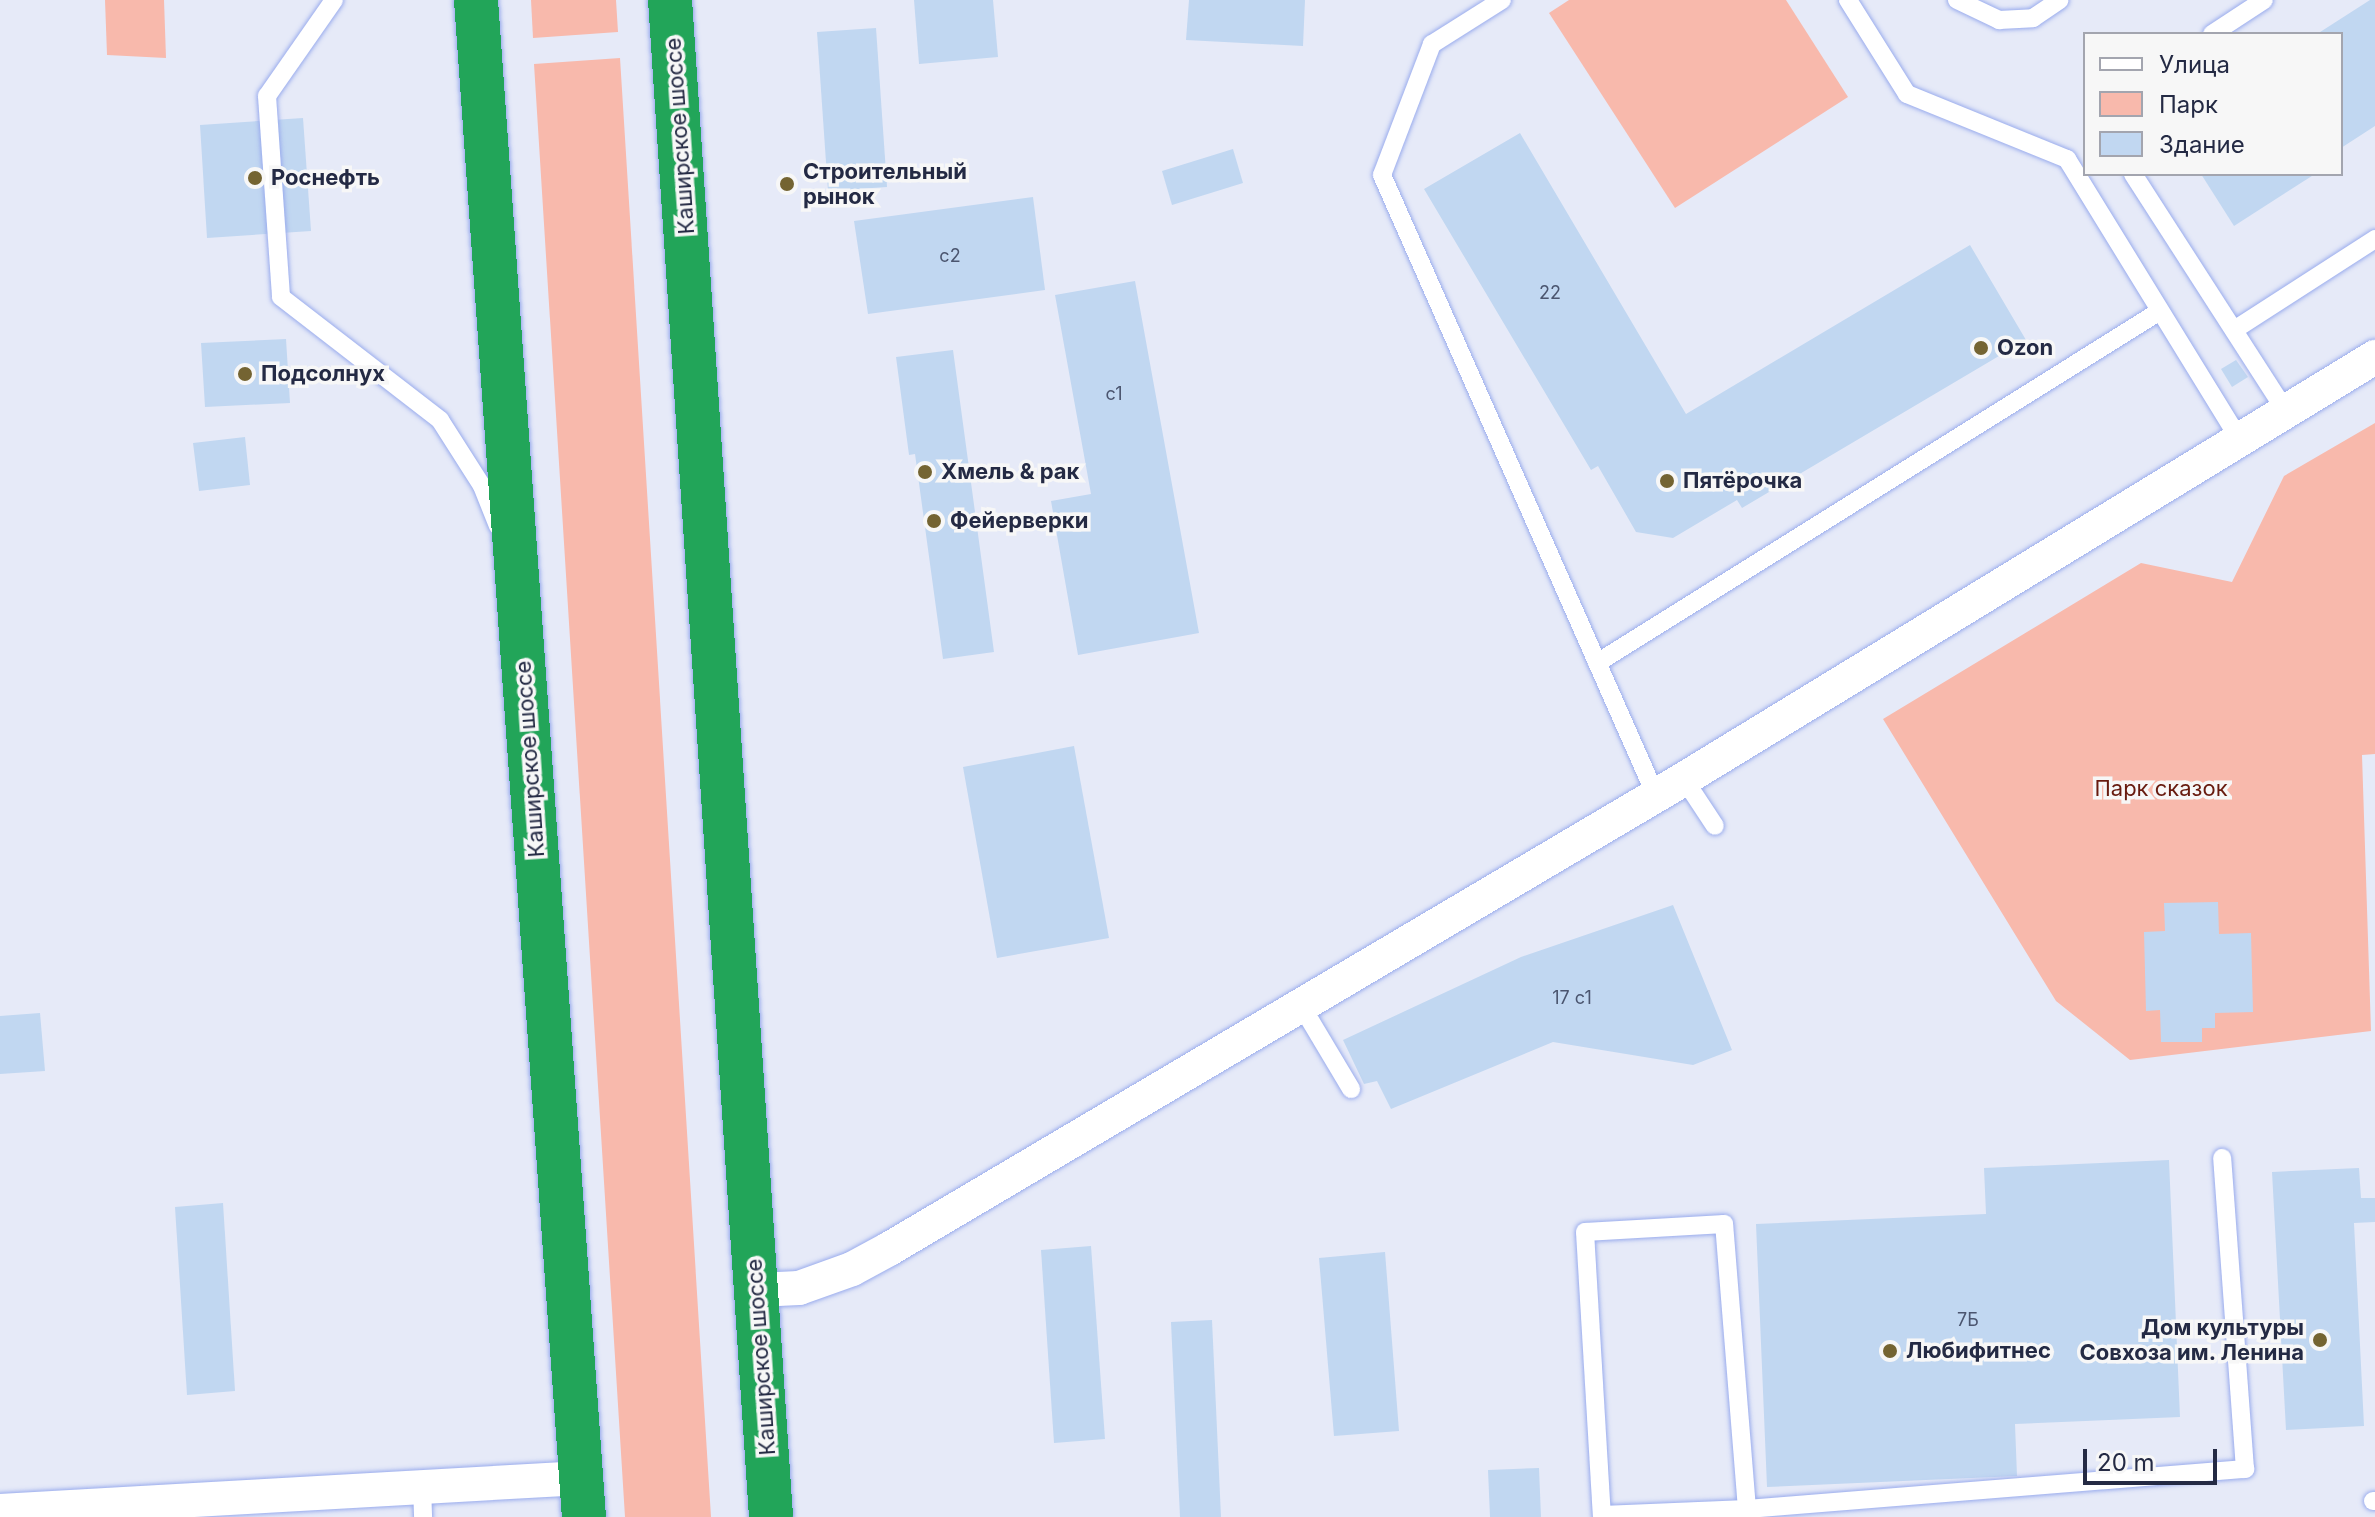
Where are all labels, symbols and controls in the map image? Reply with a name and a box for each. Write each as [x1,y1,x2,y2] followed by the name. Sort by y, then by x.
[2083,32,2343,176] legend
[660,37,700,235] street label: Каширское шоссе
[2159,50,2230,79] text: Улица
[2159,90,2218,119] text: Парк
[2159,130,2245,159] text: Здание
[803,158,967,210] place label: Строительный рынок
[271,165,380,191] place label: Роснефть
[246,169,264,187] marker: Роснефть
[778,175,796,193] marker: Строительный рынок
[939,245,961,267] house number: с2
[1539,282,1561,304] house number: 22
[1997,335,2053,361] place label: Ozon
[1972,339,1990,357] marker: Ozon
[261,361,385,387] place label: Подсолнух
[236,365,254,383] marker: Подсолнух
[1106,383,1122,405] house number: с1
[941,459,1079,485] place label: Хмель & рак
[916,463,934,481] marker: Хмель & рак
[1683,468,1802,494] place label: Пятёрочка
[1658,472,1676,490] marker: Пятёрочка
[950,508,1088,534] place label: Фейерверки
[925,512,943,530] marker: Фейерверки
[510,660,550,858] street label: Каширское шоссе
[2094,776,2228,802] park label: Парк сказок
[1552,987,1592,1009] house number: 17 с1
[741,1258,781,1456] street label: Каширское шоссе
[1957,1309,1979,1331] house number: 7Б
[2079,1314,2304,1366] place label: Дом культуры Совхоза им. Ленина
[2311,1331,2329,1349] marker: Дом культуры Совхоза им. Ленина
[1906,1338,2051,1364] place label: Любифитнес
[1881,1342,1899,1360] marker: Любифитнес
[2087,1433,2221,1483] scale bar
[2097,1448,2155,1477] text: 20 m

